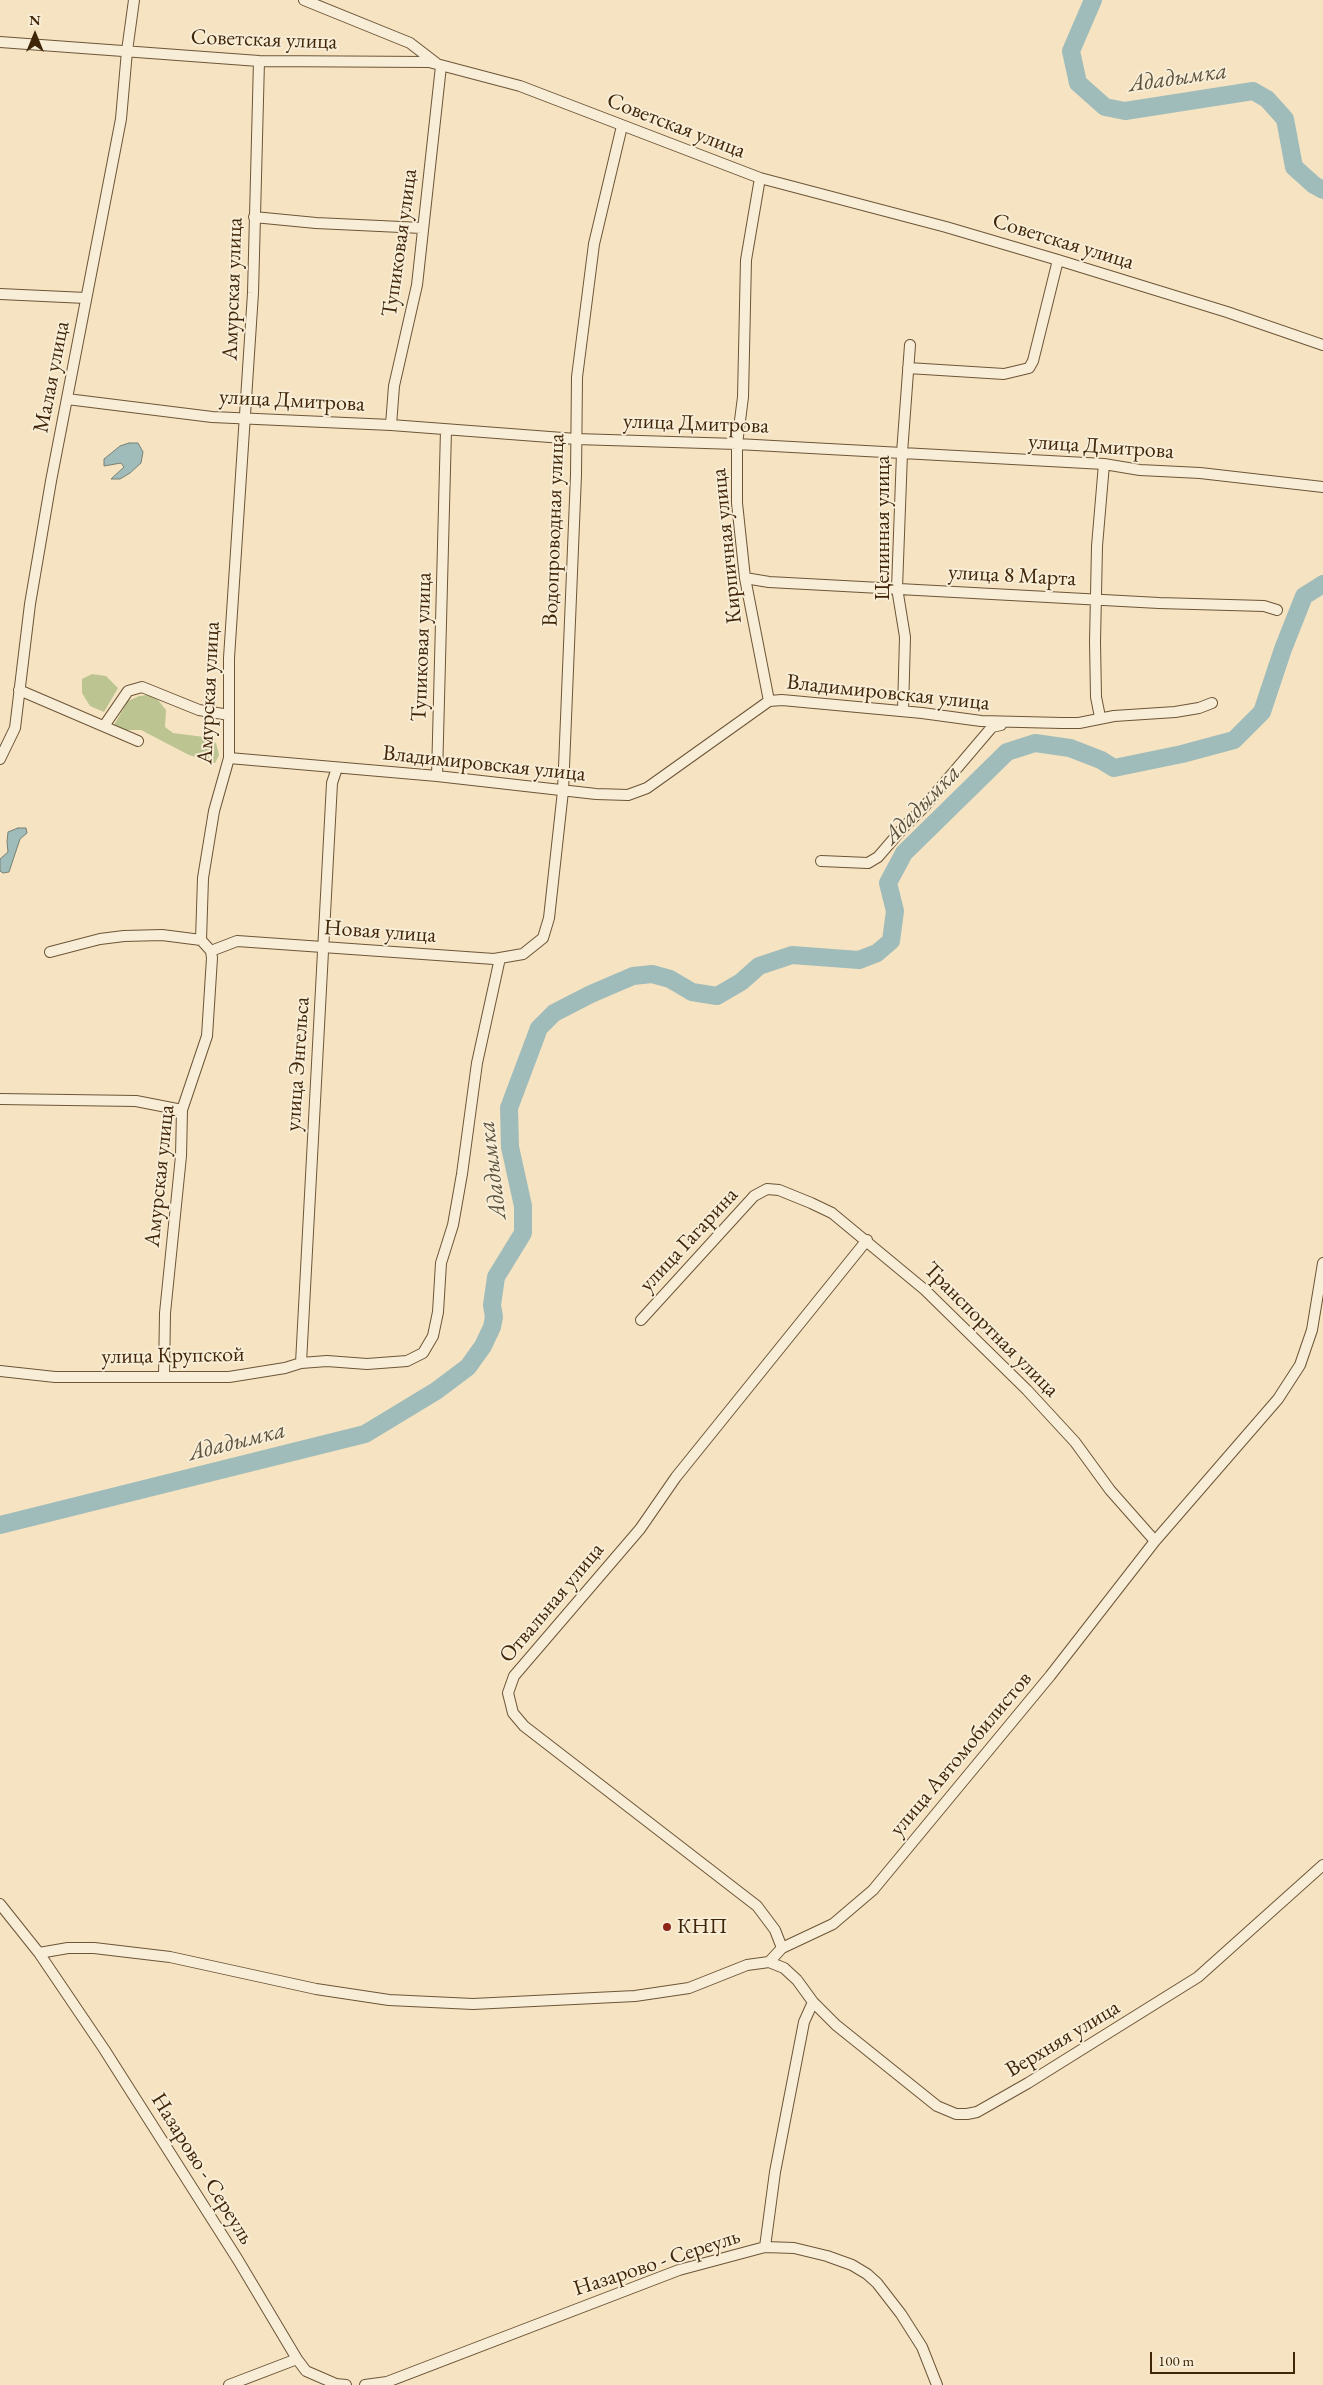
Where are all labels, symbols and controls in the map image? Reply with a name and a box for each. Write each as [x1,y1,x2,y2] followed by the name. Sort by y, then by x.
[10,10,60,60] north arrow
[29,11,41,29] text: N
[190,24,338,56] street label: Советская улица
[1127,57,1229,99] water label: Ададымка
[603,87,749,165] street label: Советская улица
[377,167,423,319] street label: Тупиковая улица
[989,208,1137,276] street label: Советская улица
[217,217,249,361] street label: Амурская улица
[28,319,76,435] street label: Малая улица
[218,384,366,418] street label: улица Дмитрова
[623,408,769,440] street label: улица Дмитрова
[1027,429,1175,465] street label: улица Дмитрова
[537,433,571,627] street label: Водопроводная улица
[870,455,896,601] street label: Целинная улица
[706,467,748,625] street label: Кирпичная улица
[947,559,1077,593] street label: улица 8 Марта
[406,572,438,722] street label: Тупиковая улица
[192,621,226,765] street label: Амурская улица
[785,669,991,717] street label: Владимировская улица
[381,740,587,788] street label: Владимировская улица
[877,759,967,851] water label: Ададымка
[323,915,437,949] street label: Новая улица
[280,996,316,1132] street label: улица Энгельса
[139,1103,181,1249] street label: Амурская улица
[473,1119,513,1221] water label: Ададымка
[634,1182,744,1298] street label: улица Гагарина
[918,1257,1064,1403] street label: Транспортная улица
[101,1342,245,1370] street label: улица Крупской
[185,1416,289,1468] water label: Ададымка
[494,1537,610,1669] street label: Отвальная улица
[884,1666,1038,1842] street label: улица Автомобилистов
[677,1914,728,1940] place label: КНП
[661,1921,673,1933] marker: КНП
[1001,1995,1125,2083] street label: Верхняя улица
[145,2088,259,2250] street label: Назарово - Сереуль
[570,2224,744,2302] street label: Назарово - Сереуль
[1153,2342,1298,2374] scale bar
[1158,2351,1194,2370] text: 100 m

